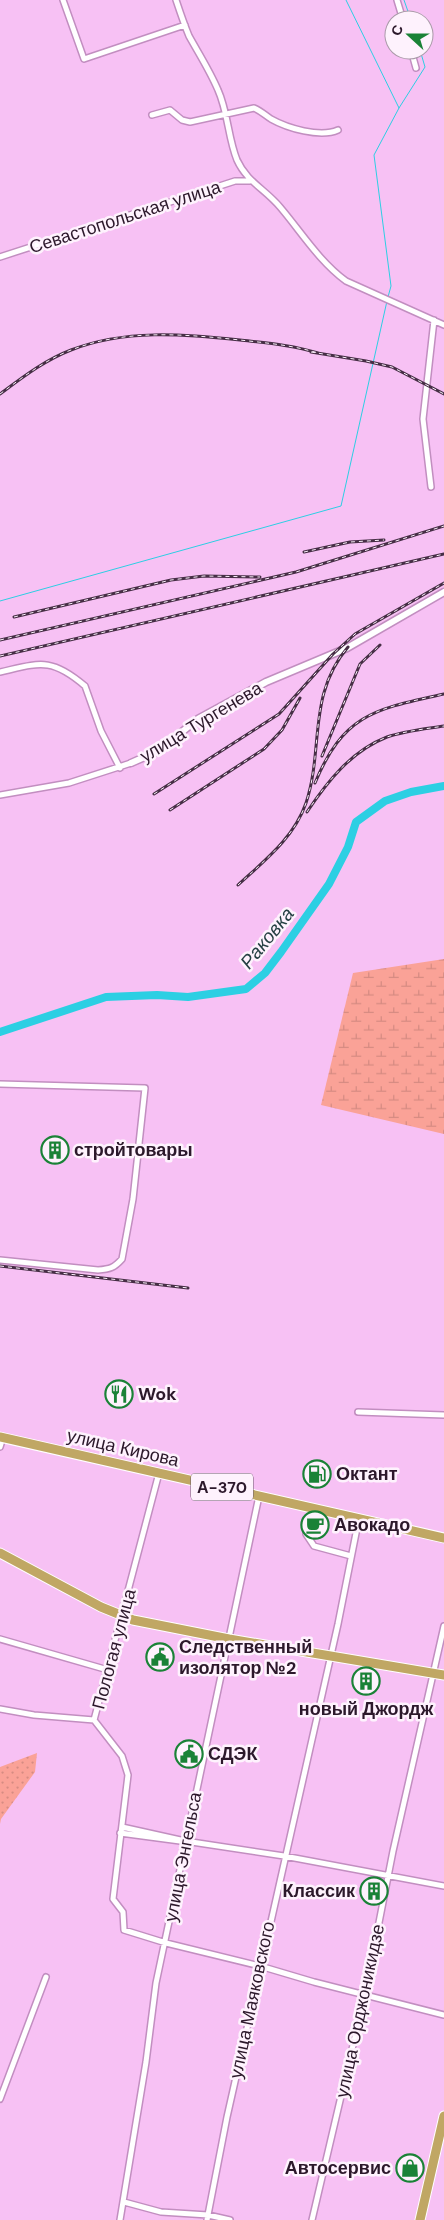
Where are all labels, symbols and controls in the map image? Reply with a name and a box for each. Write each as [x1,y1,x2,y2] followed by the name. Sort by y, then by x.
[384,10,434,60] north arrow
[387,22,407,38] text: С
[26,174,225,259] street label: Севастопольская улица
[135,676,267,768] street label: улица Тургенева
[235,902,299,974] water label: Раковка
[40,1135,70,1165] building icon: стройтовары
[74,1138,193,1162] place label: стройтовары
[104,1379,134,1409] restaurant icon: Wok
[138,1382,177,1406] place label: Wok
[65,1423,182,1473] street label: улица Кирова
[302,1459,332,1489] fuel station icon: Октант
[336,1462,398,1486] place label: Октант
[191,1474,253,1500] road number: А-370
[300,1510,330,1540] cafe icon: Авокадо
[334,1513,410,1537] place label: Авокадо
[86,1585,142,1712] street label: Пологая улица
[179,1635,312,1680] place label: Следственный изолятор №2
[145,1642,175,1672] public building icon: Следственный изолятор №2
[351,1666,381,1696] building icon: новый Джордж
[299,1697,433,1721] place label: новый Джордж
[174,1739,204,1769] public building icon: СДЭК
[208,1742,258,1766] place label: СДЭК
[159,1789,208,1924] street label: улица Энгельса
[359,1876,389,1906] building icon: Классик
[282,1879,356,1903] place label: Классик
[224,1919,280,2081] street label: улица Маяковского
[330,1922,390,2100] street label: улица Орджоникидзе
[395,2153,425,2183] shop icon: Автосервис
[285,2156,391,2180] place label: Автосервис

